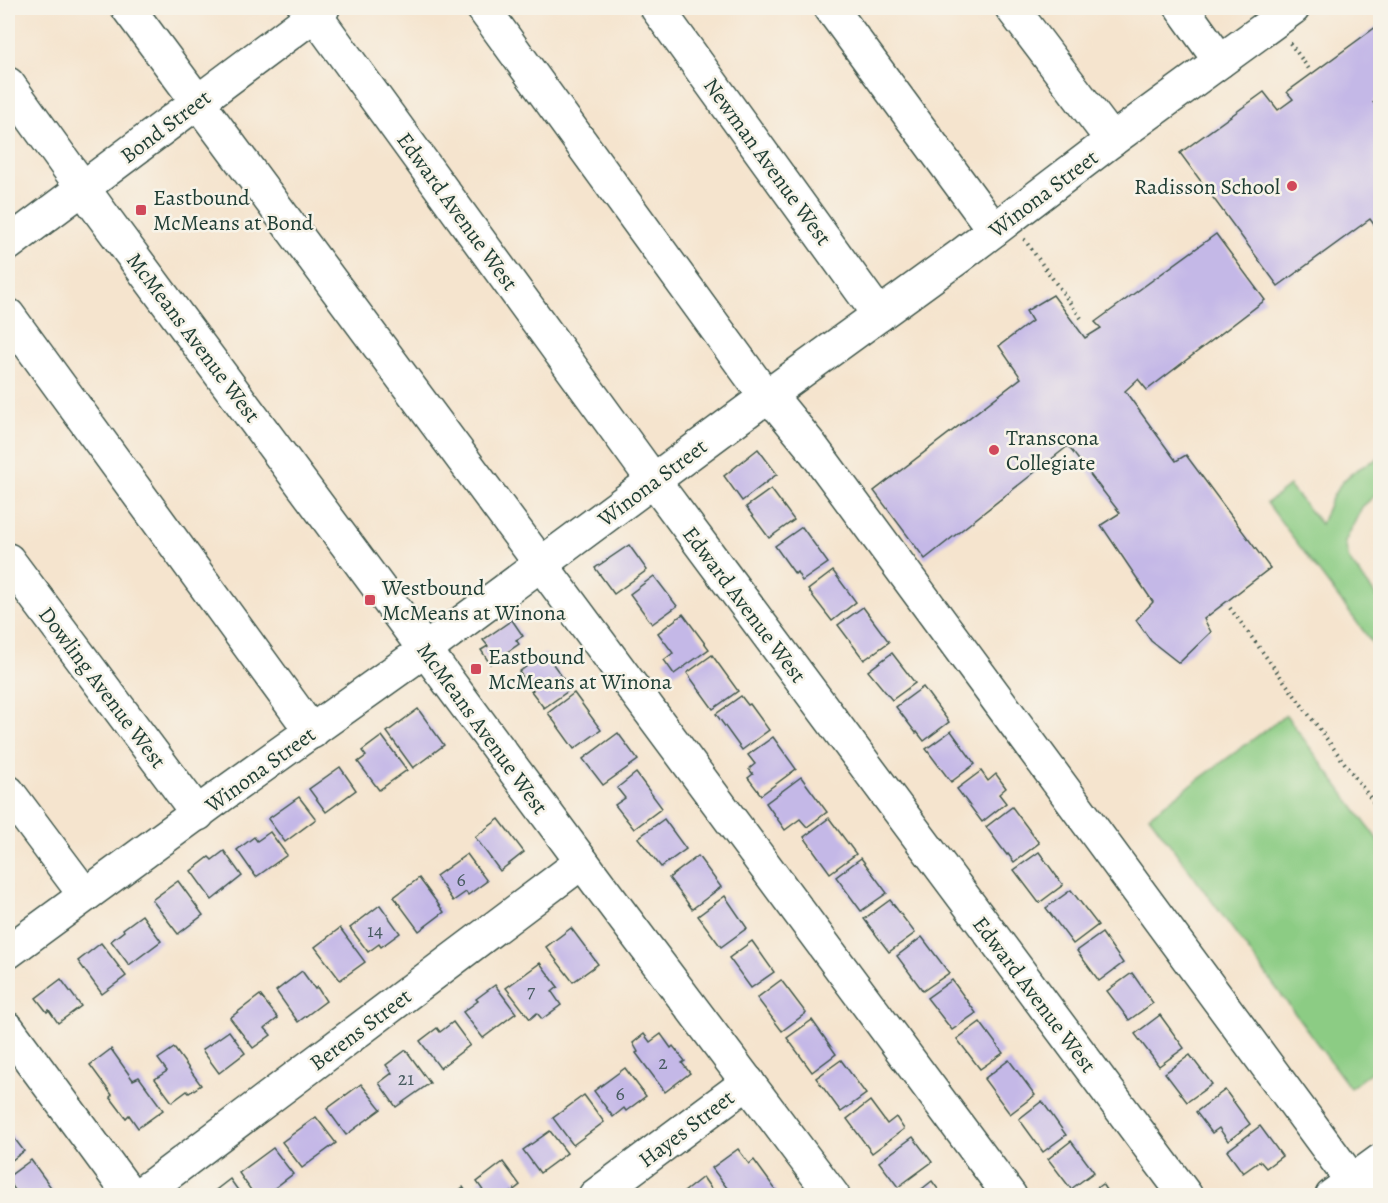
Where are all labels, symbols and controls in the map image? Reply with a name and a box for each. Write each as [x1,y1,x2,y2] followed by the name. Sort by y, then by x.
[696,72,838,251] street label: Newman Avenue West
[114,83,217,171] street label: Bond Street
[390,126,525,297] street label: Edward Avenue West
[982,143,1104,245] street label: Winona Street
[1134,172,1280,202] place label: Radisson School
[1285,179,1299,193] marker: Radisson School
[153,183,314,238] place label: Eastbound McMeans at Bond
[134,203,148,217] marker: Eastbound McMeans at Bond
[119,246,267,429] street label: McMeans Avenue West
[1006,423,1100,478] place label: Transcona Collegiate
[591,432,713,534] street label: Winona Street
[987,443,1001,457] marker: Transcona Collegiate
[675,520,813,689] street label: Edward Avenue West
[381,573,567,628] place label: Westbound McMeans at Winona
[363,593,377,607] marker: Westbound McMeans at Winona
[31,601,173,775] street label: Dowling Avenue West
[410,637,555,821] street label: McMeans Avenue West
[488,642,673,697] place label: Eastbound McMeans at Winona
[469,662,483,676] marker: Eastbound McMeans at Winona
[199,720,322,821] street label: Winona Street
[456,866,466,893] house number: 6
[965,910,1103,1079] street label: Edward Avenue West
[367,917,383,944] house number: 14
[527,977,536,1004] house number: 7
[304,982,418,1078] street label: Berens Street
[658,1049,668,1076] house number: 2
[398,1065,414,1092] house number: 21
[615,1080,625,1107] house number: 6
[633,1083,741,1175] street label: Hayes Street

